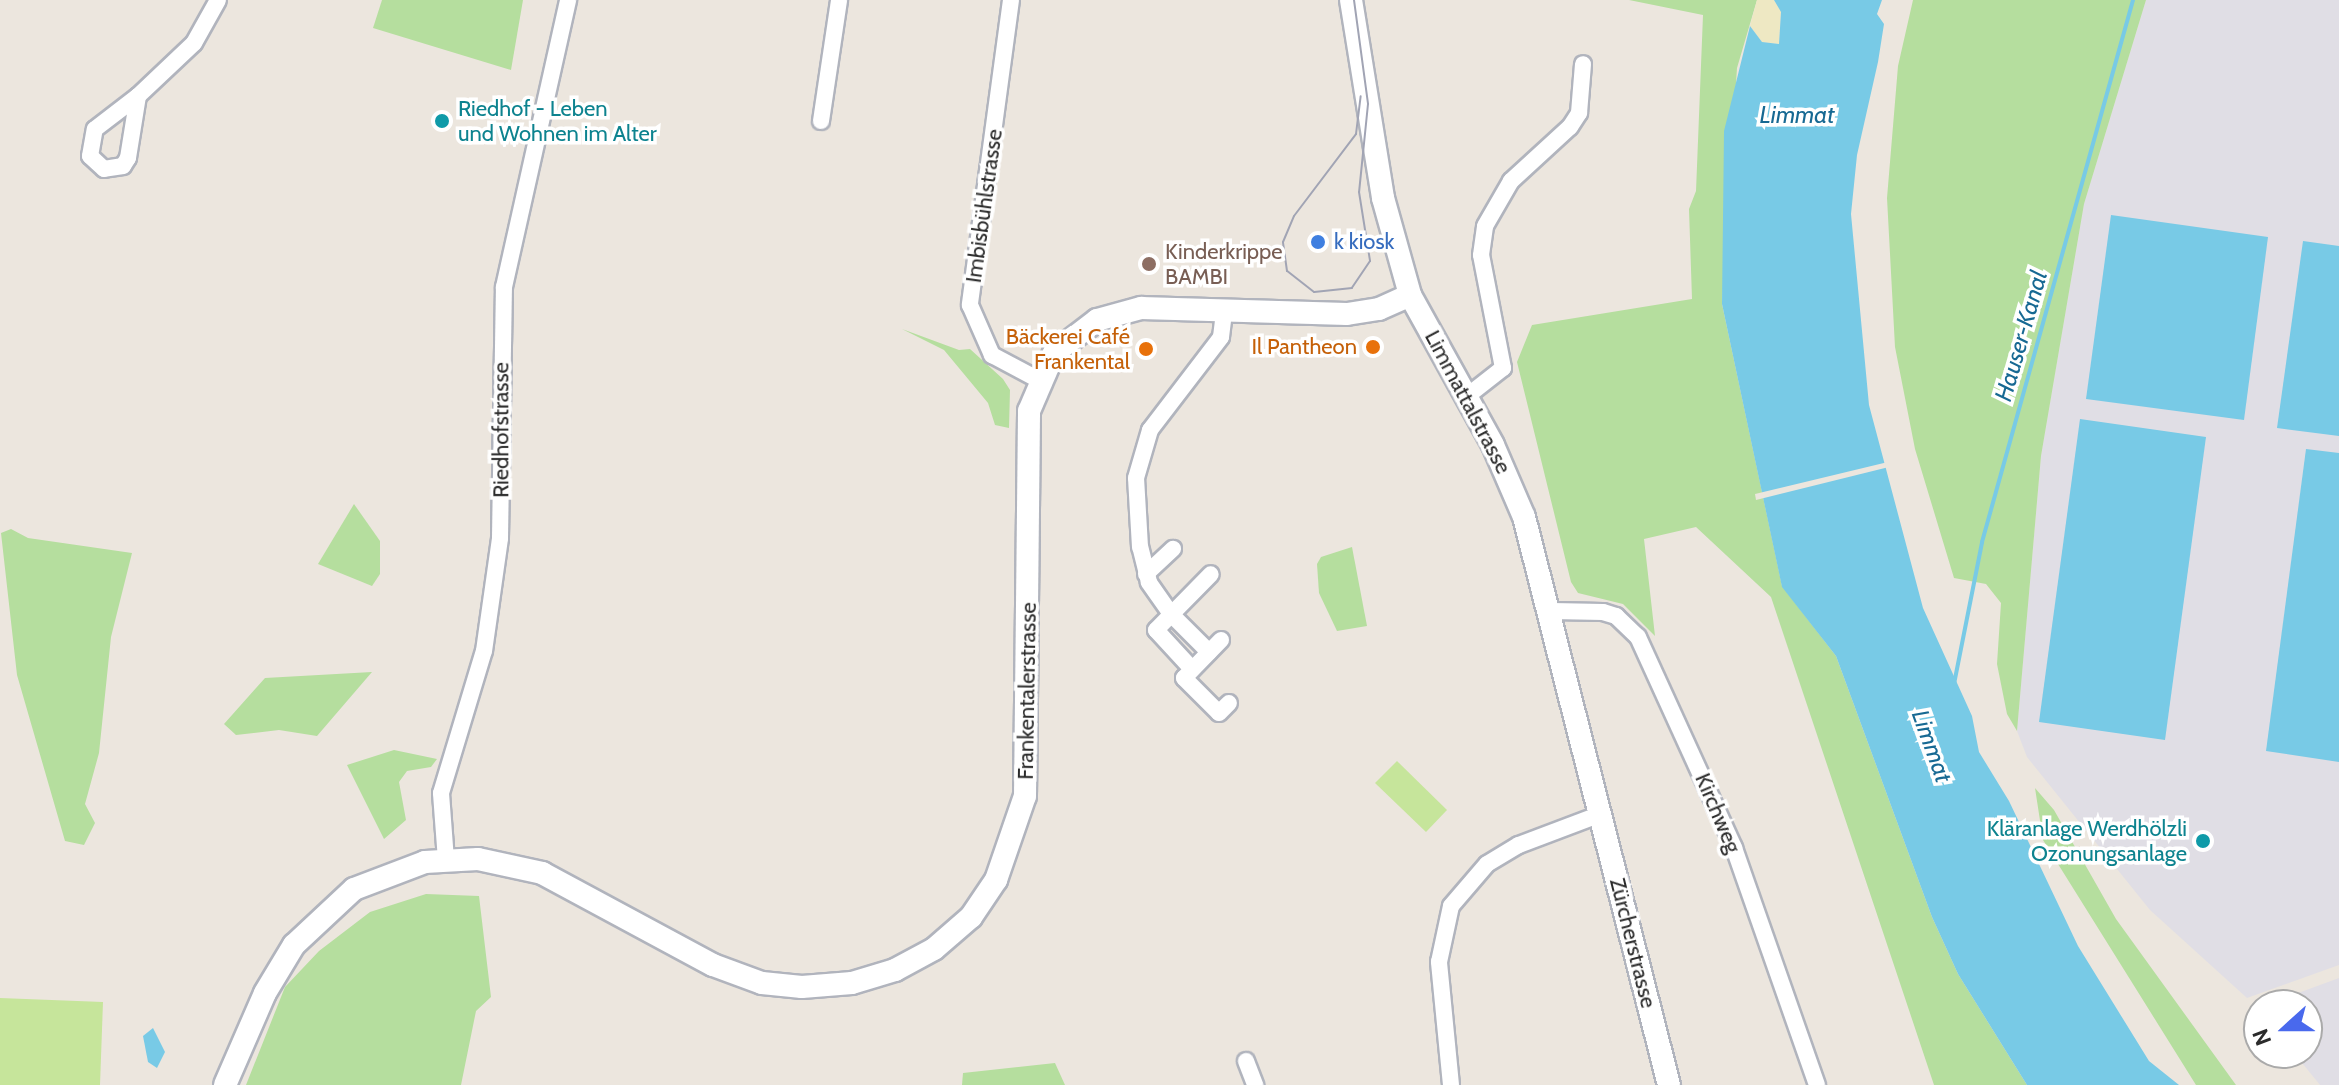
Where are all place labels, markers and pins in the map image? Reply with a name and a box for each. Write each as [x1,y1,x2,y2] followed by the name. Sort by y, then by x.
[458,95,657,146] place label: Riedhof - Leben und Wohnen im Alter
[433,112,451,130] marker: Riedhof - Leben und Wohnen im Alter
[1334,229,1394,255] place label: k kiosk
[1309,233,1327,251] marker: k kiosk
[1165,238,1283,290] place label: Kinderkrippe BAMBI
[1140,255,1158,273] marker: Kinderkrippe BAMBI
[1006,323,1130,374] place label: Bäckerei Café Frankental
[1252,334,1357,360] place label: Il Pantheon
[1364,338,1382,356] marker: Il Pantheon
[1137,340,1155,358] marker: Bäckerei Café Frankental
[1987,815,2187,866] place label: Kläranlage Werdhölzli Ozonungsanlage
[2194,832,2212,850] marker: Kläranlage Werdhölzli Ozonungsanlage

